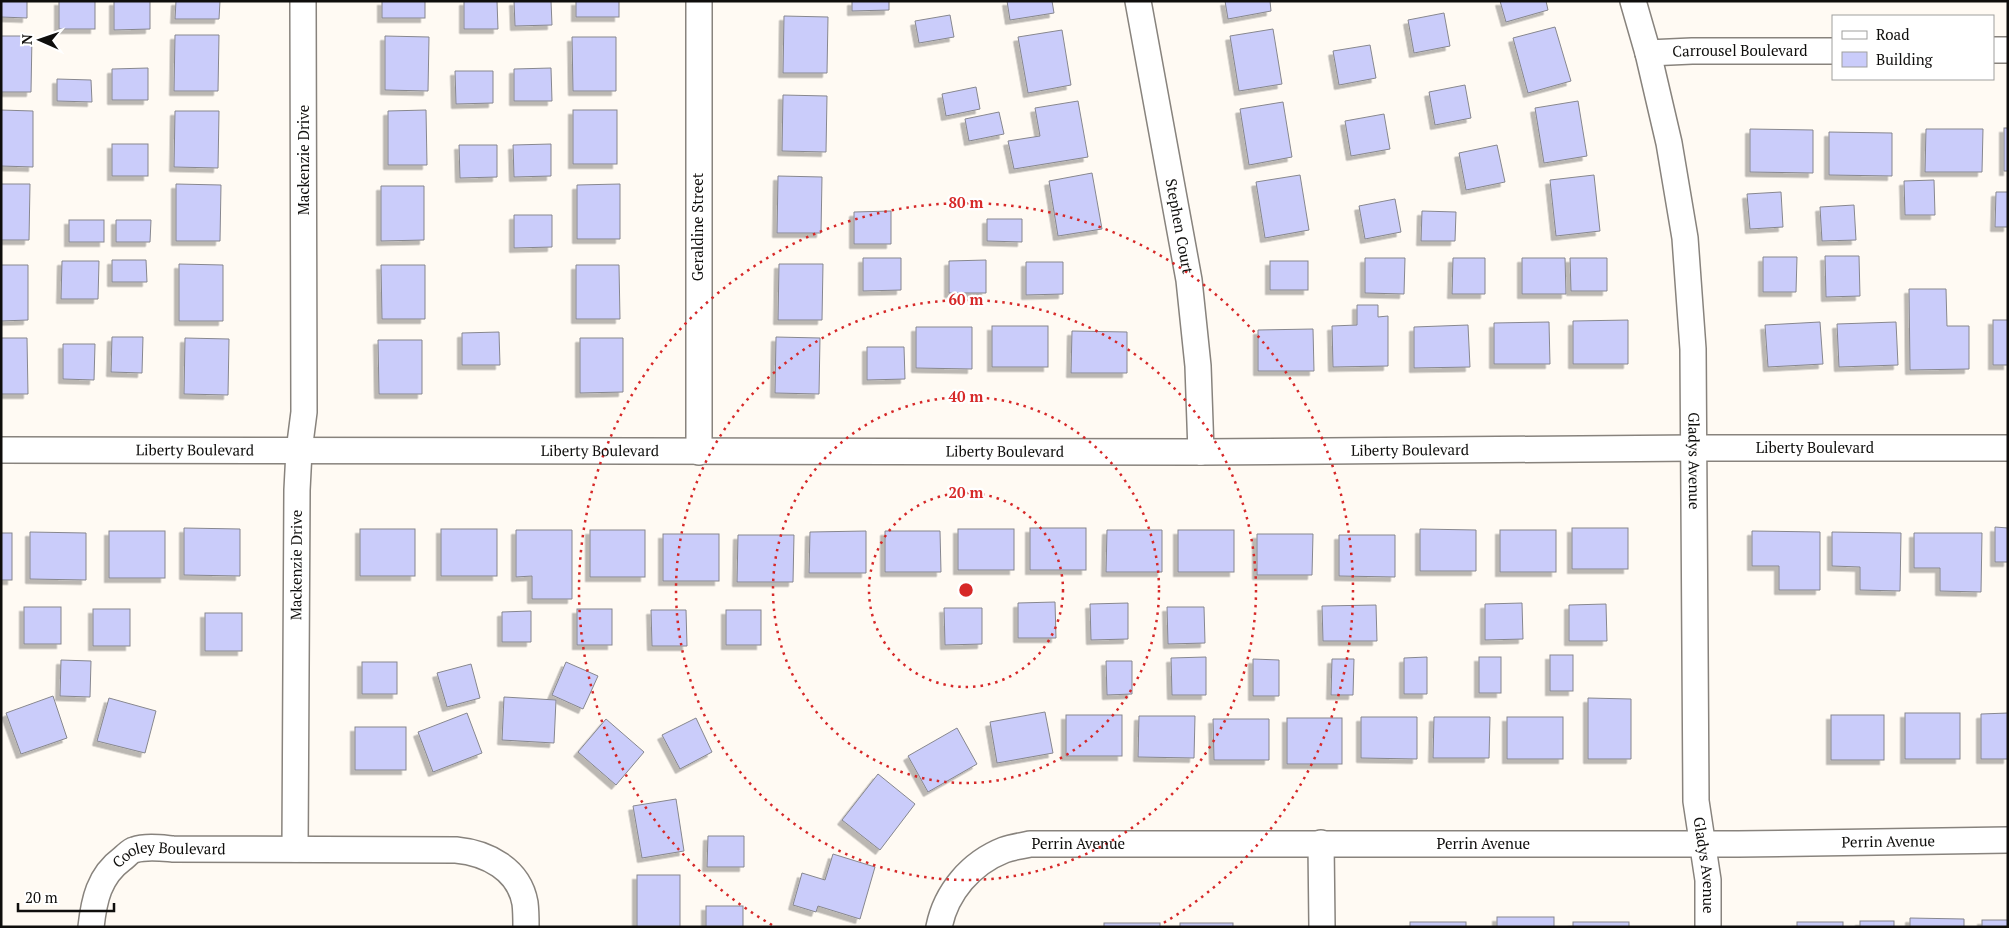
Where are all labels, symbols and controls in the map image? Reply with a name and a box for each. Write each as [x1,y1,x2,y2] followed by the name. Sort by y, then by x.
[15,15,65,65] north arrow
[1832,15,1994,80] legend
[1876,24,1909,44] text: Road
[17,34,36,45] text: N
[1672,40,1808,61] street label: Carrousel Boulevard
[1876,49,1934,69] text: Building
[293,105,313,215] street label: Mackenzie Drive
[687,172,707,281] street label: Geraldine Street
[1162,177,1199,276] street label: Stephen Court
[949,192,984,212] text: 80 m
[949,289,984,309] text: 60 m
[949,386,984,406] text: 40 m
[1684,412,1705,510] street label: Gladys Avenue
[1756,437,1874,457] street label: Liberty Boulevard
[136,439,254,459] street label: Liberty Boulevard
[1351,439,1469,460] street label: Liberty Boulevard
[541,440,659,460] street label: Liberty Boulevard
[946,441,1064,461] street label: Liberty Boulevard
[949,482,984,502] text: 20 m
[285,510,306,620] street label: Mackenzie Drive
[957,581,975,599] centre of rings
[1690,815,1719,914] street label: Gladys Avenue
[1841,830,1935,851] street label: Perrin Avenue
[1032,833,1125,853] street label: Perrin Avenue
[1437,833,1530,853] street label: Perrin Avenue
[108,837,226,872] street label: Cooley Boulevard
[18,880,114,912] scale bar
[25,887,58,907] text: 20 m

